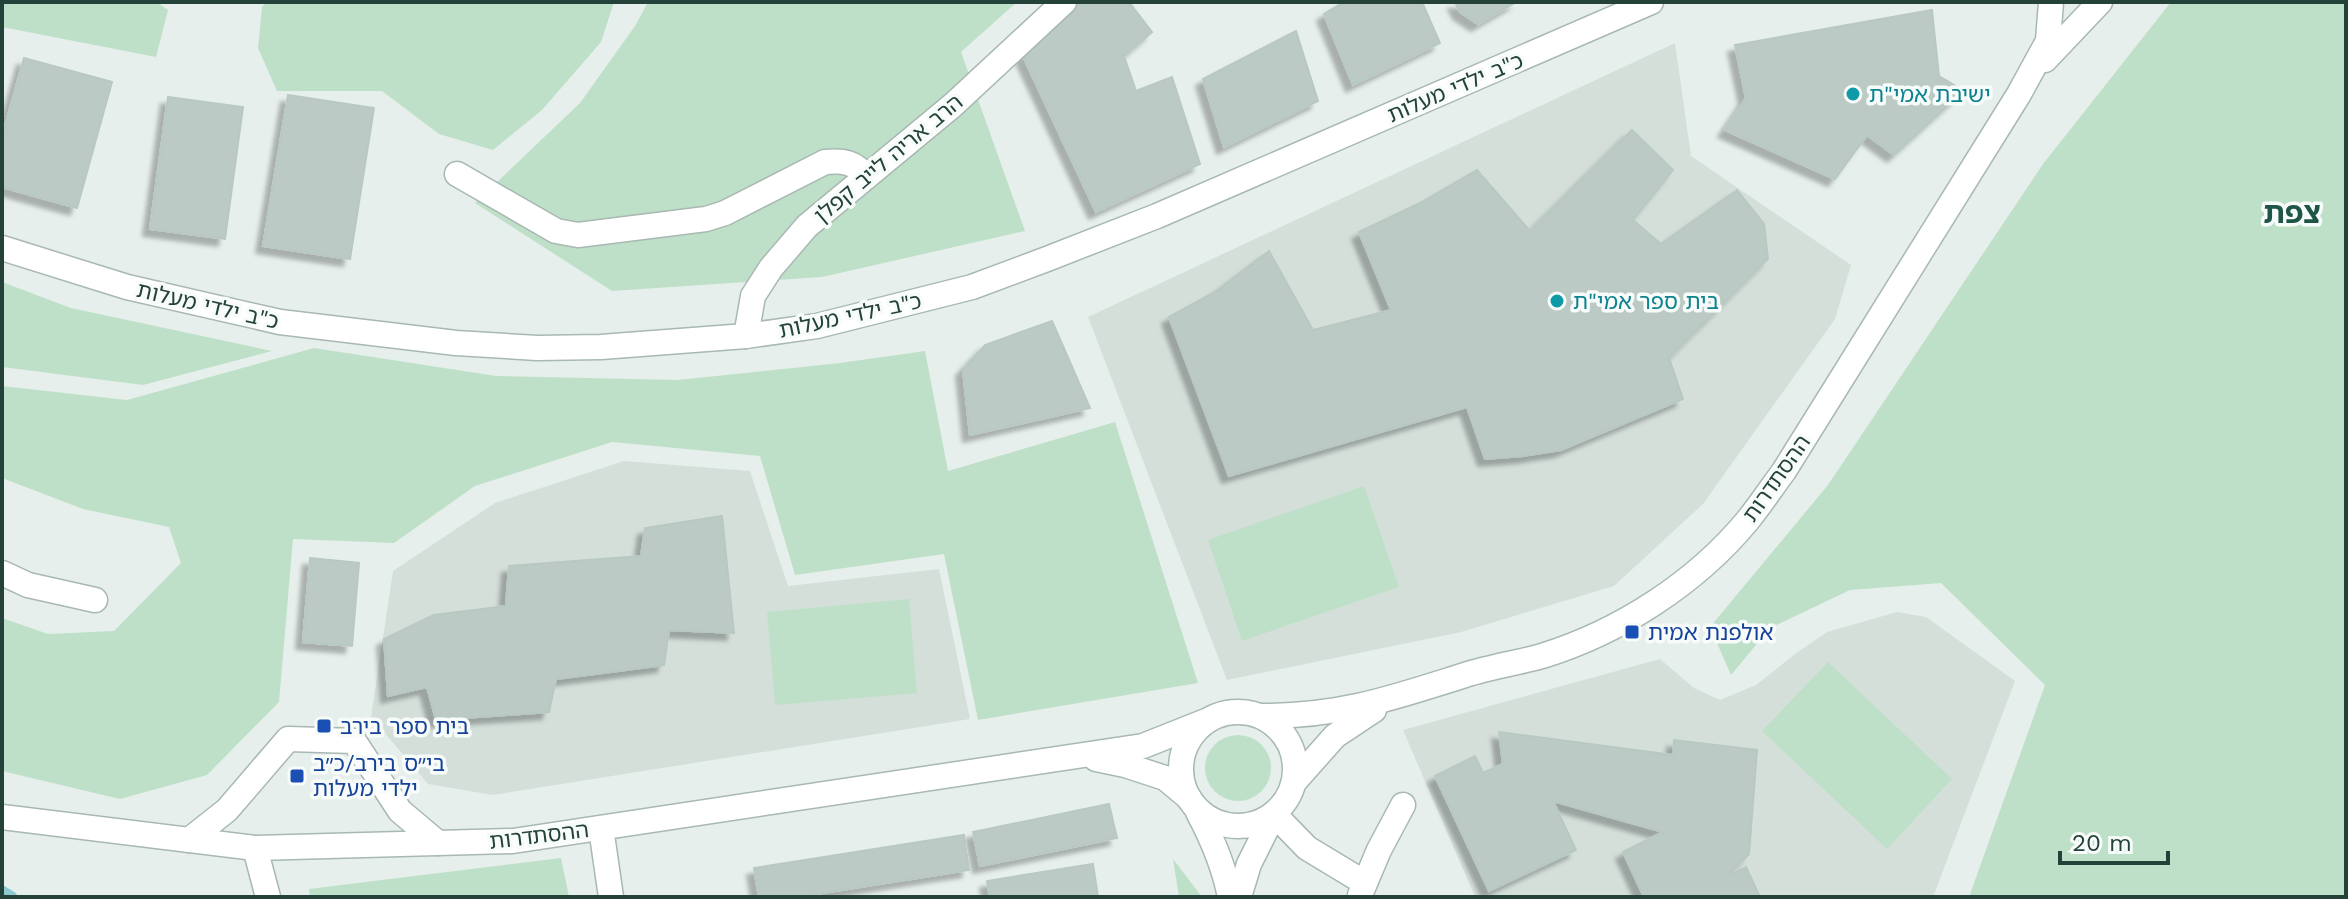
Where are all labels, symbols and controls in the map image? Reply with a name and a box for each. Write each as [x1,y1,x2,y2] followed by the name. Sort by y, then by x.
[1384,48,1527,127] street label: כ"ב ילדי מעלות
[1869,82,1991,107] place label: ישיבת אמי"ת
[1844,85,1862,103] marker: ישיבת אמי"ת
[809,89,968,228] street label: הרב אריה לייב קפלן
[2263,195,2321,230] district label: צפת
[134,277,281,334] street label: כ"ב ילדי מעלות
[777,288,924,343] street label: כ"ב ילדי מעלות
[1573,289,1719,314] place label: בית ספר אמי"ת
[1548,292,1566,310] marker: בית ספר אמי"ת
[1737,430,1815,526] street label: ההסתדרות
[1648,620,1773,645] place label: אולפנת אמית
[1623,623,1641,641] marker: אולפנת אמית
[340,714,469,739] place label: בית ספר בירב
[315,717,333,735] marker: בית ספר בירב
[313,751,445,801] place label: בי״ס בירב/כ״ב ילדי מעלות
[288,767,306,785] marker: בי״ס בירב/כ״ב ילדי מעלות
[2060,815,2168,865] scale bar
[488,817,590,854] street label: ההסתדרות
[2072,829,2132,857] text: 20 m

